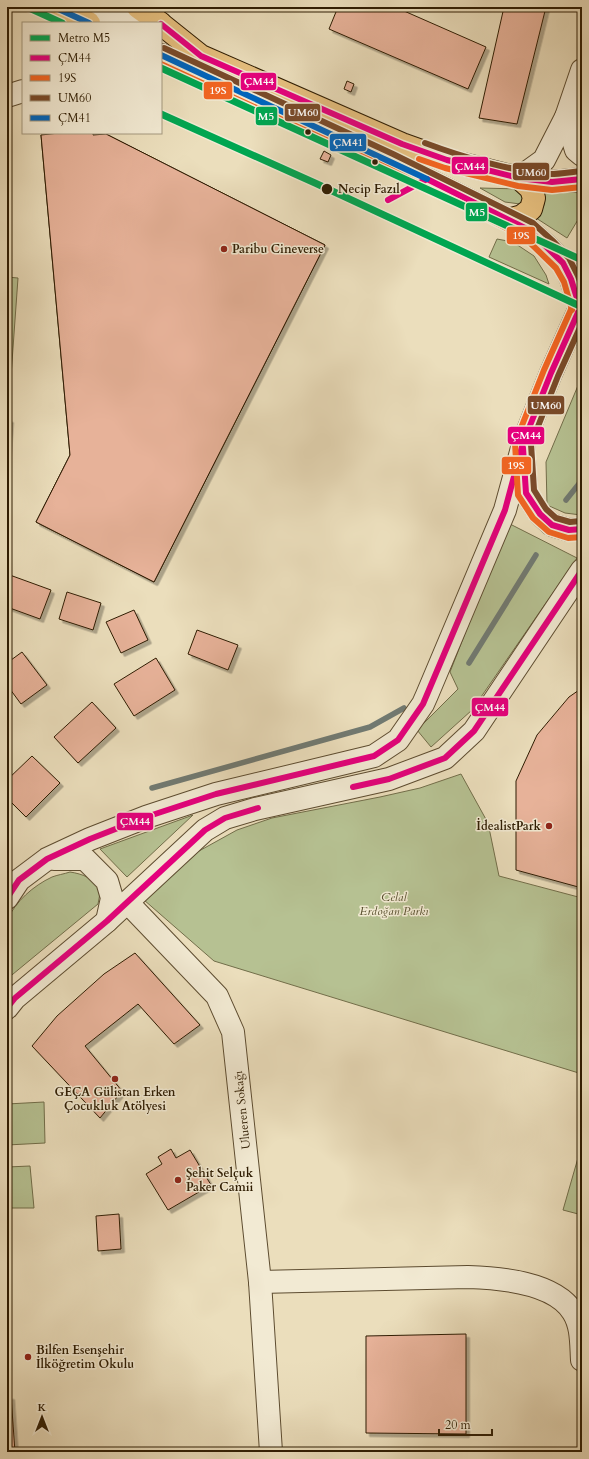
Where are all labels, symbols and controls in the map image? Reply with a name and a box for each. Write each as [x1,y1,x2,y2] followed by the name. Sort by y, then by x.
[22,22,162,134] legend
[58,30,110,46] text: Metro M5
[58,50,91,66] text: ÇM44
[58,70,76,86] text: 19S
[240,72,277,91] line badge: ÇM44
[244,74,275,89] text: ÇM44
[203,81,233,100] line badge: 19S
[209,83,227,98] text: 19S
[58,90,91,106] text: UM60
[284,103,321,122] line badge: UM60
[288,105,319,120] text: UM60
[255,106,278,126] line badge: M5
[258,109,275,124] text: M5
[58,110,91,126] text: ÇM41
[303,127,313,137] unlabelled marker
[329,133,367,152] line badge: ÇM41
[333,135,363,150] text: ÇM41
[451,156,489,175] line badge: ÇM44
[370,157,380,167] unlabelled marker
[455,159,486,174] text: ÇM44
[512,162,550,181] line badge: UM60
[516,165,547,180] text: UM60
[338,181,400,197] place label: Necip Fazıl
[320,182,334,196] marker: Necip Fazıl
[465,202,488,222] line badge: M5
[469,205,486,220] text: M5
[506,226,536,245] line badge: 19S
[512,228,530,243] text: 19S
[232,241,324,257] place label: Paribu Cineverse
[219,244,229,254] marker: Paribu Cineverse
[527,395,565,415] line badge: UM60
[531,398,562,413] text: UM60
[507,426,545,445] line badge: ÇM44
[511,428,542,443] text: ÇM44
[501,456,532,475] line badge: 19S
[507,458,525,473] text: 19S
[471,697,509,717] line badge: ÇM44
[475,700,506,715] text: ÇM44
[116,812,154,831] line badge: ÇM44
[120,814,151,829] text: ÇM44
[476,818,542,834] place label: İdealistPark
[544,821,554,831] marker: İdealistPark
[359,889,429,919] park label: Celal Erdoğan Parkı
[230,1069,254,1150] street label: Ulueren Sokağı
[110,1074,120,1084] marker: GEÇA Gülistan Erken Çocukluk Atölyesi
[54,1084,176,1114] place label: GEÇA Gülistan Erken Çocukluk Atölyesi
[186,1165,254,1195] place label: Şehit Selçuk Paker Camii
[173,1175,183,1185] marker: Şehit Selçuk Paker Camii
[36,1342,134,1372] place label: Bilfen Esenşehir İlköğretim Okulu
[23,1352,33,1362] marker: Bilfen Esenşehir İlköğretim Okulu
[22,1397,62,1437] north arrow
[38,1400,47,1415] text: K
[439,1411,492,1437] scale bar
[445,1417,472,1433] text: 20 m

